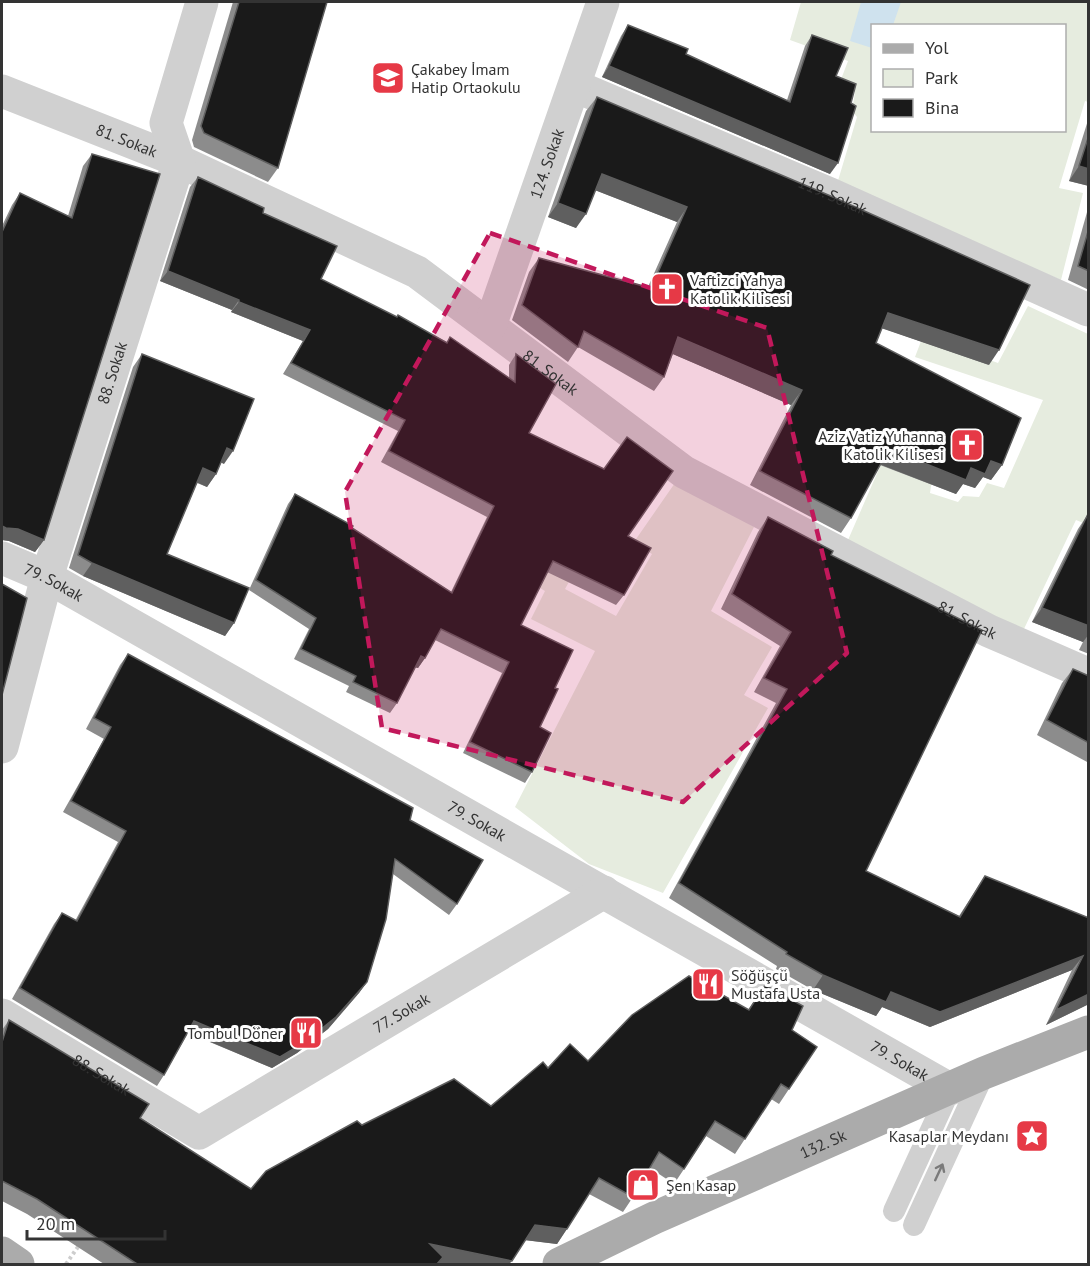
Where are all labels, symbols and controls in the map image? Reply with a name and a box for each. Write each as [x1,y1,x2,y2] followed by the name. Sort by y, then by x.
[871,24,1066,132] legend
[925,36,949,59] text: Yol
[411,59,521,97] place label: Çakabey İmam Hatip Ortaokulu
[370,60,406,96] school or university icon: Çakabey İmam Hatip Ortaokulu
[925,66,958,89] text: Park
[925,96,959,119] text: Bina
[93,119,160,162] street label: 81. Sokak
[525,126,568,201] street label: 124. Sokak
[795,172,871,219] street label: 119. Sokak
[689,270,790,308] place label: Vaftizci Yahya Katolik Kilisesi
[649,271,685,307] church icon: Vaftizci Yahya Katolik Kilisesi
[93,339,131,407] street label: 88. Sokak
[519,345,583,400] street label: 81. Sokak
[818,426,944,464] place label: Aziz Vatiz Yuhanna Katolik Kilisesi
[949,427,985,463] church icon: Aziz Vatiz Yuhanna Katolik Kilisesi
[21,558,87,606] street label: 79. Sokak
[934,596,1000,643] street label: 81. Sokak
[444,796,510,845] street label: 79. Sokak
[731,965,820,1003] place label: Söğüşçü Mustafa Usta
[690,966,726,1002] restaurant icon: Söğüşçü Mustafa Usta
[369,988,434,1037] street label: 77. Sokak
[288,1015,324,1051] restaurant icon: Tombul Döner
[187,1023,284,1043] place label: Tombul Döner
[867,1036,933,1085] street label: 79. Sokak
[69,1050,135,1100] street label: 88. Sokak
[1014,1118,1050,1154] place icon: Kasaplar Meydanı
[796,1125,850,1163] street label: 132. Sk
[889,1126,1009,1146] place label: Kasaplar Meydanı
[933,1163,945,1181] one-way arrow
[625,1167,661,1203] shop icon: Şen Kasap
[666,1175,736,1195] place label: Şen Kasap
[27,1203,165,1241] scale bar
[36,1212,75,1235] text: 20 m

